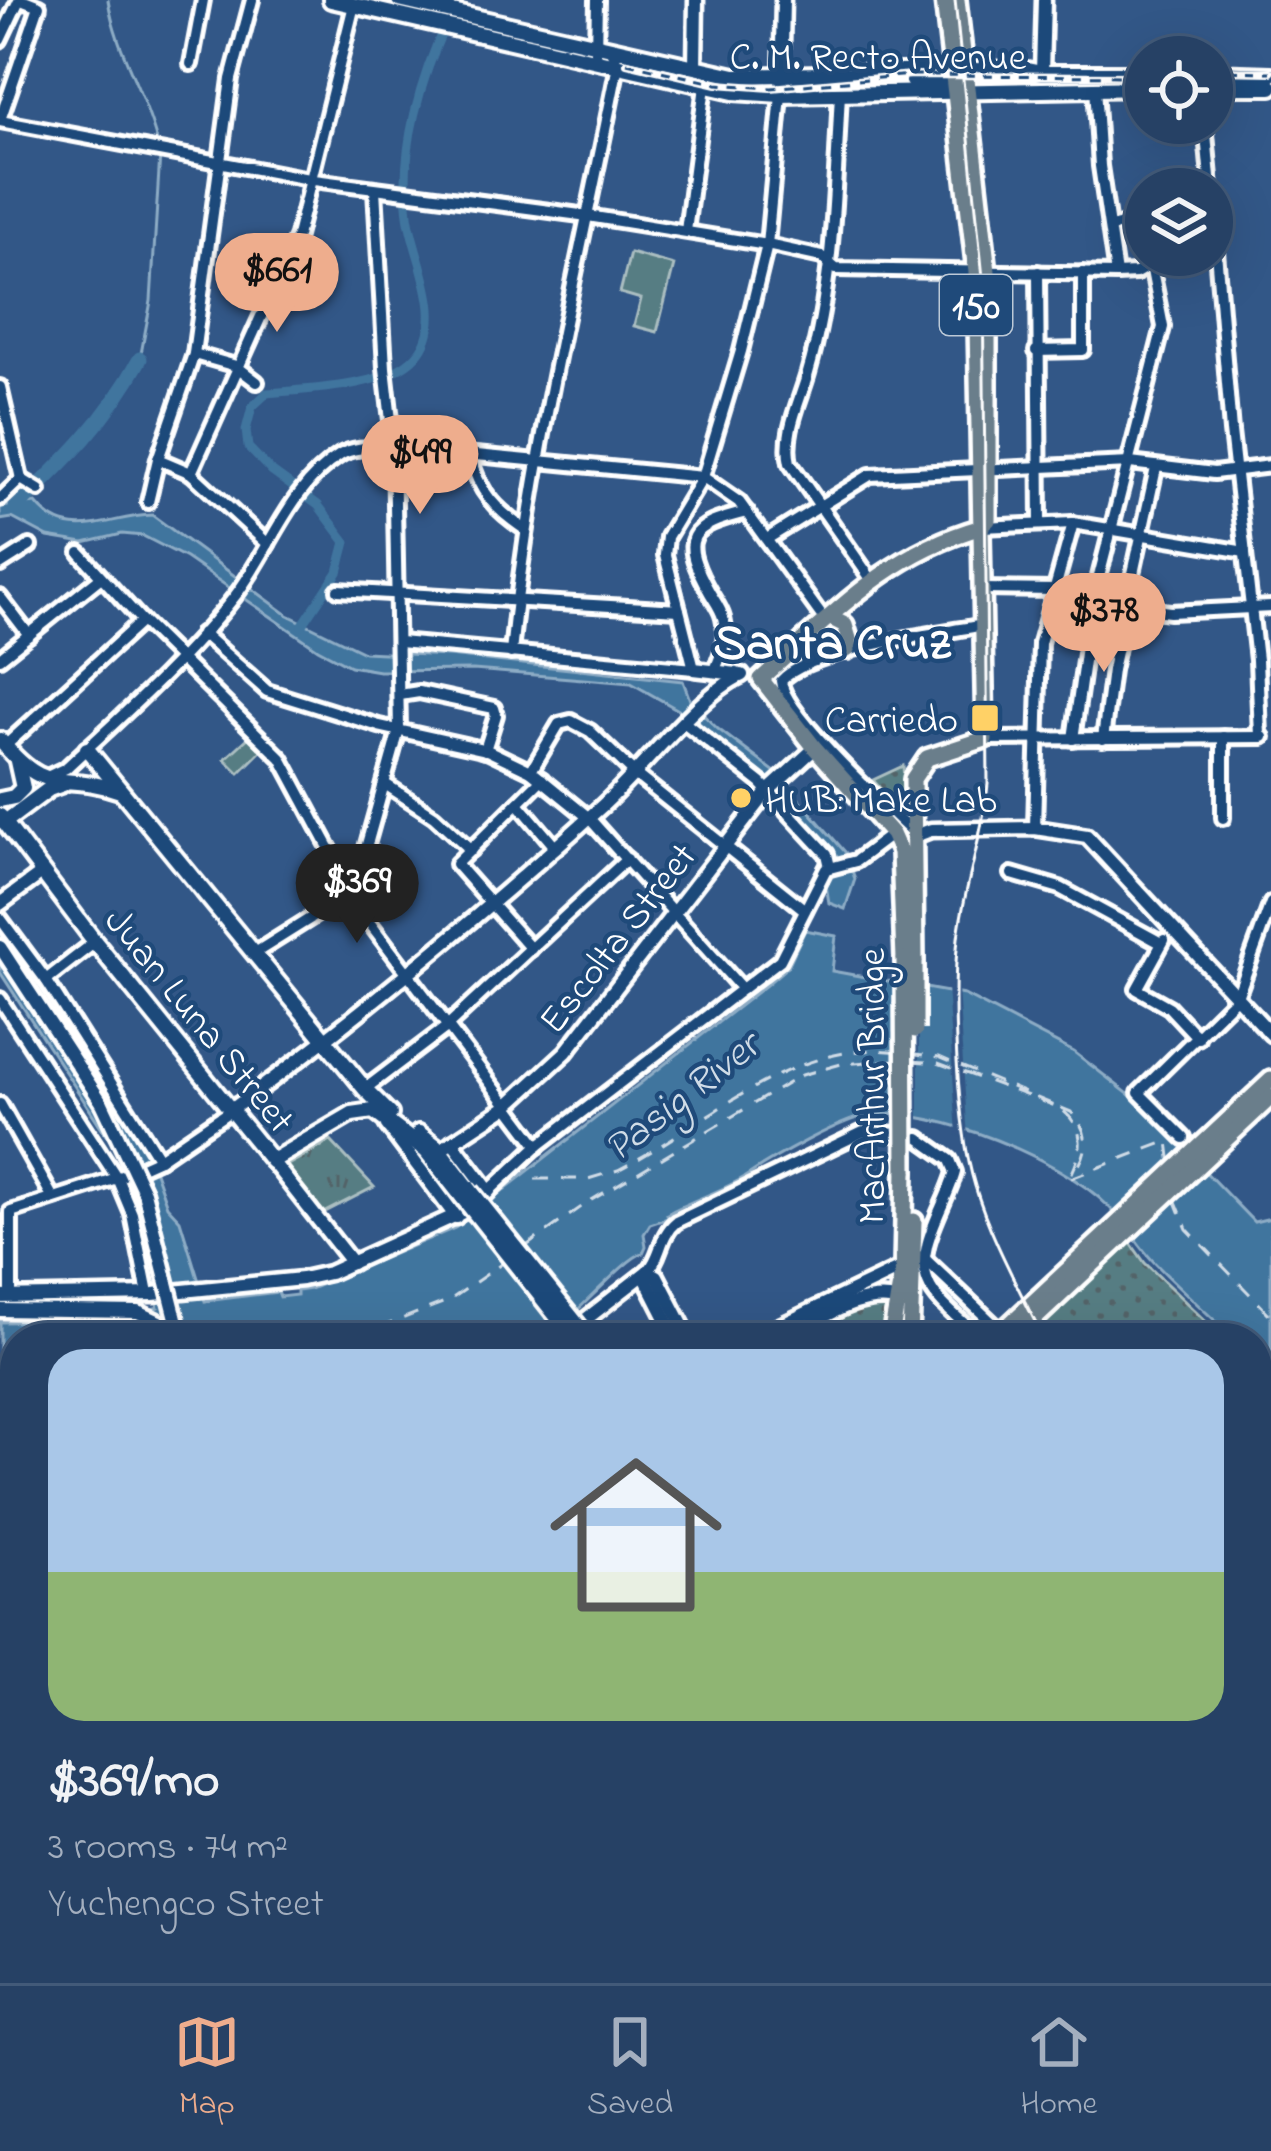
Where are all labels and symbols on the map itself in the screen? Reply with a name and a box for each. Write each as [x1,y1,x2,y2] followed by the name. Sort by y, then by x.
[730,31,1027,88] street label: C. M. Recto Avenue
[206,233,348,335] pin: $661
[940,275,1012,335] road number: 150
[349,415,491,517] pin: $499
[1033,573,1175,675] pin: $378
[713,608,952,683] district label: Santa Cruz
[825,694,958,751] place label: Carriedo
[969,702,1001,734] marker: Carriedo
[765,774,997,831] place label: HUB: Make Lab
[728,785,754,811] marker: HUB: Make Lab
[527,832,712,1047] street label: Escolta Street
[286,844,428,946] pin: $369
[88,897,307,1147] street label: Juan Luna Street
[846,947,903,1224] street label: MacArthur Bridge
[592,1015,778,1180] water label: Pasig River

